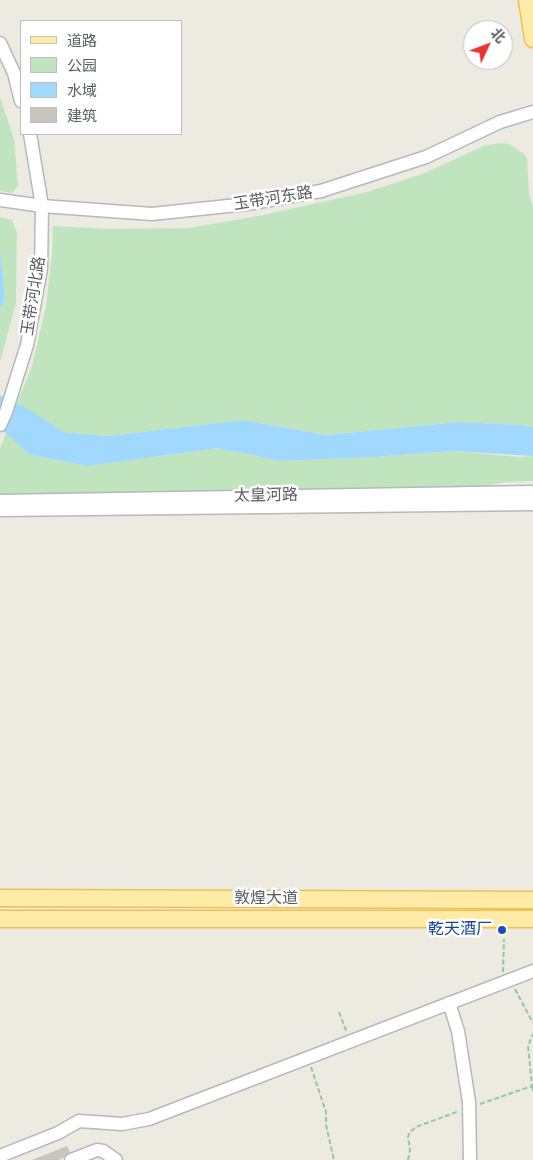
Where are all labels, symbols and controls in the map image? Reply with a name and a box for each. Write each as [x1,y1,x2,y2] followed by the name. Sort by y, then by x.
[20,20,182,135] legend
[463,20,513,70] north arrow
[487,24,510,47] text: 北
[67,30,97,51] text: 道路
[67,55,97,76] text: 公园
[67,80,97,101] text: 水域
[67,105,97,126] text: 建筑
[232,183,314,215] street label: 玉带河东路
[18,255,50,337] street label: 玉带河北路
[234,486,298,506] street label: 太皇河路
[234,889,298,909] street label: 敦煌大道
[428,920,492,940] place label: 乾天酒厂
[496,924,508,936] marker: 乾天酒厂

